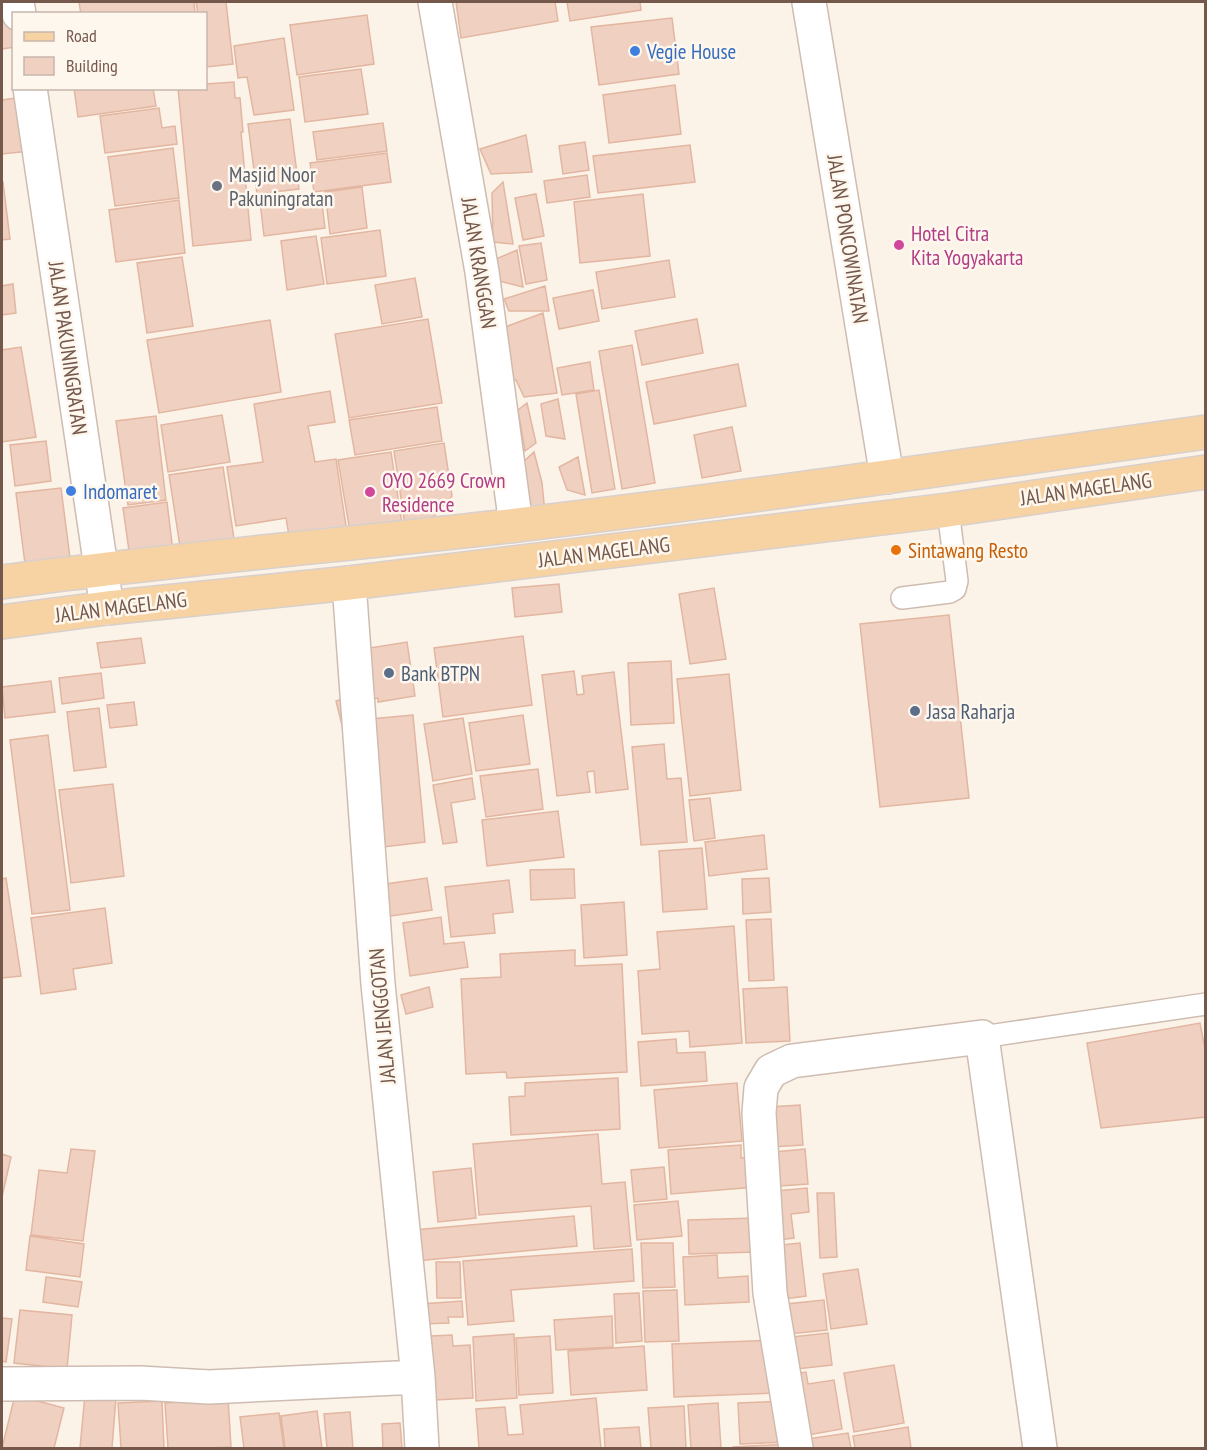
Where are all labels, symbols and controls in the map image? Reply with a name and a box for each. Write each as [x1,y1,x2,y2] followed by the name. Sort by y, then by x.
[12,12,207,90] legend
[66,24,97,47] text: Road
[646,38,736,65] place label: Vegie House
[628,44,642,58] marker: Vegie House
[66,54,118,77] text: Building
[821,152,875,325] street label: JALAN PONCOWINATAN
[229,161,333,212] place label: Masjid Noor Pakuningratan
[210,179,224,193] marker: Masjid Noor Pakuningratan
[455,194,503,331] street label: JALAN KRANGGAN
[911,220,1024,271] place label: Hotel Citra Kita Yogyakarta
[892,238,906,252] marker: Hotel Citra Kita Yogyakarta
[42,259,94,436] street label: JALAN PAKUNINGRATAN
[1018,466,1153,512] street label: JALAN MAGELANG
[382,467,505,518] place label: OYO 2669 Crown Residence
[83,478,158,505] place label: Indomaret
[64,484,78,498] marker: Indomaret
[363,485,377,499] marker: OYO 2669 Crown Residence
[536,531,671,574] street label: JALAN MAGELANG
[908,537,1028,564] place label: Sintawang Resto
[889,543,903,557] marker: Sintawang Resto
[53,586,188,629] street label: JALAN MAGELANG
[401,660,480,687] place label: Bank BTPN
[382,666,396,680] marker: Bank BTPN
[926,698,1015,725] place label: Jasa Raharja
[908,704,922,718] marker: Jasa Raharja
[363,947,401,1086] street label: JALAN JENGGOTAN

